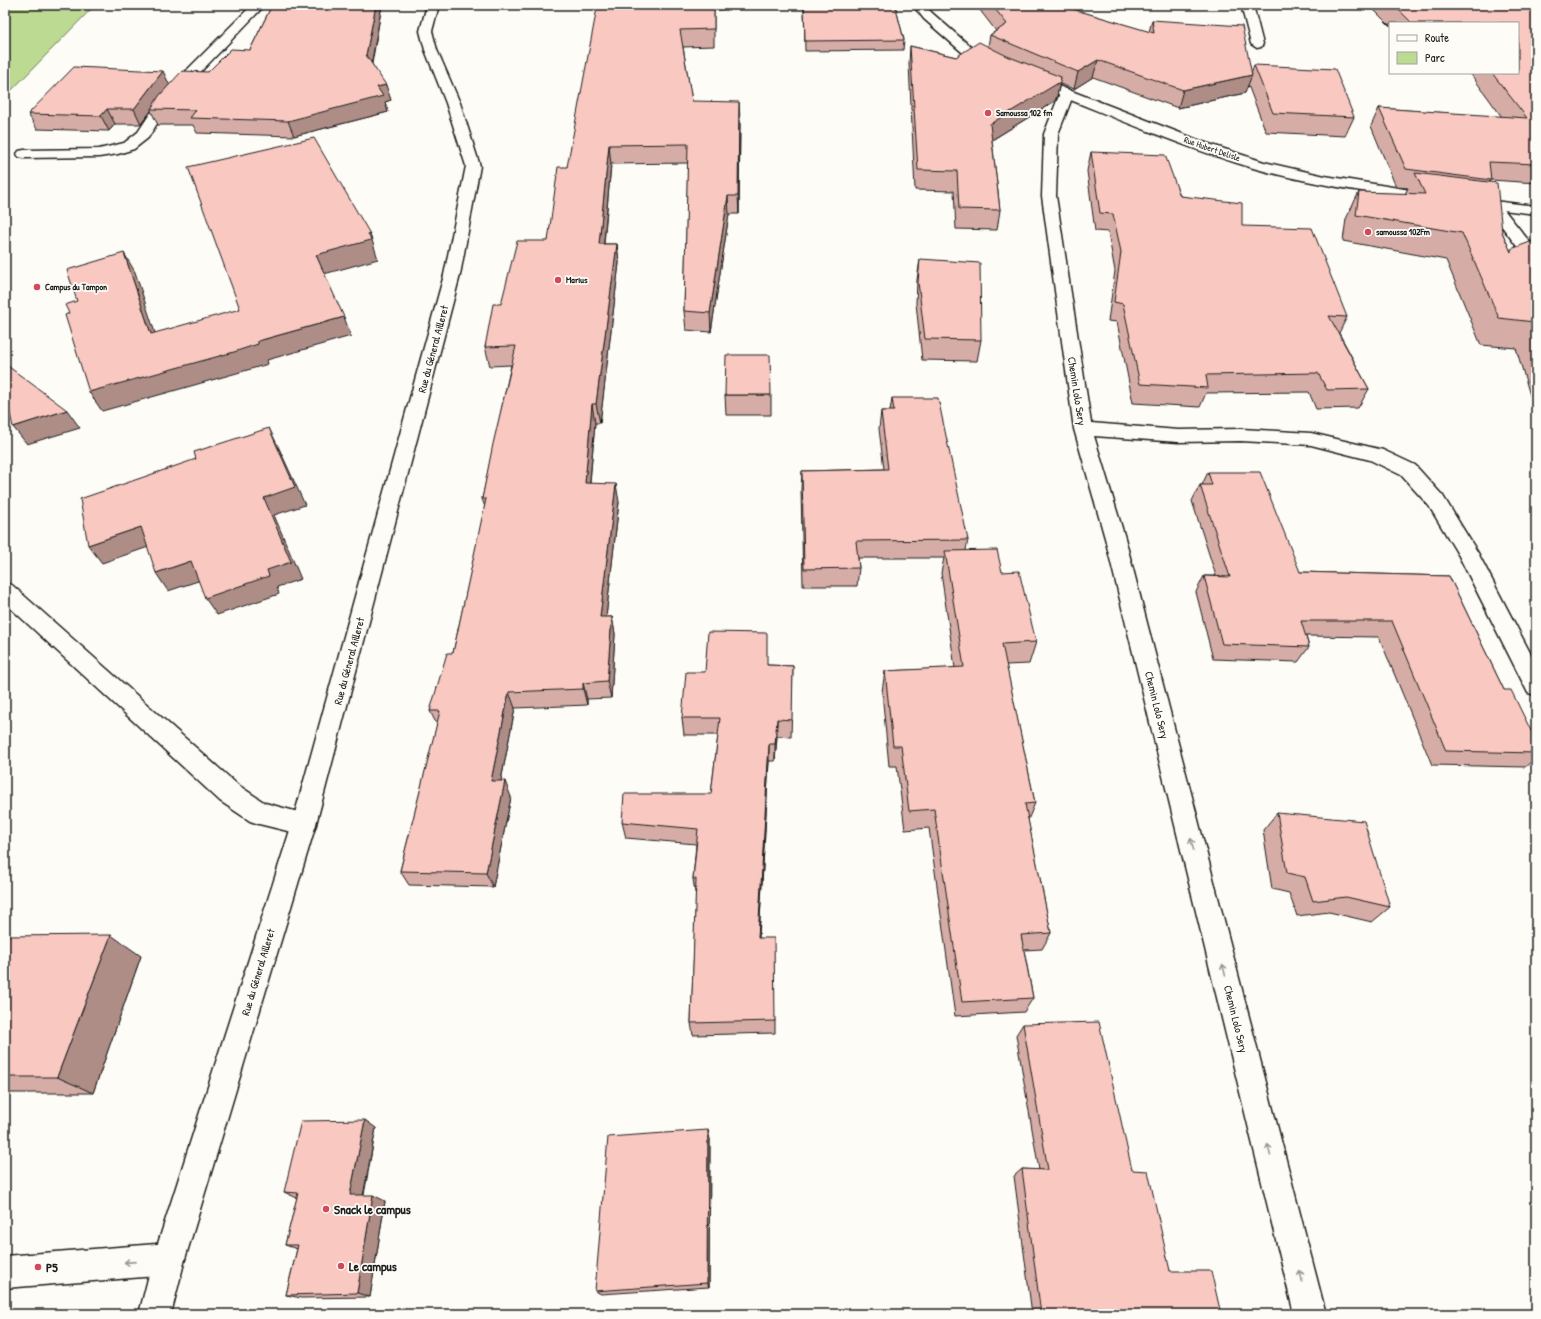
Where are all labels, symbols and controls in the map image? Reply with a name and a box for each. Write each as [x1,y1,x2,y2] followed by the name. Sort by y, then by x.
[1389,22,1519,74] legend
[1425,29,1449,46] text: Route
[1425,49,1445,66] text: Parc
[996,107,1052,119] place label: Samoussa 102 fm
[983,108,993,118] marker: Samoussa 102 fm
[1182,134,1242,164] street label: Rue Hubert Delisle
[1376,226,1430,238] place label: samoussa 102Fm
[1363,227,1373,237] marker: samoussa 102Fm
[566,274,588,286] place label: Marius
[553,275,563,285] marker: Marius
[45,281,107,294] place label: Campus du Tampon
[32,282,42,292] marker: Campus du Tampon
[415,304,451,394] street label: Rue du Géneral Ailleret
[1065,356,1089,427] street label: Chemin Lolo Sery
[331,616,367,706] street label: Rue du Géneral Ailleret
[1142,670,1172,741] street label: Chemin Lolo Sery
[1188,837,1195,850] one-way arrow
[238,927,278,1017] street label: Rue du Géneral Ailleret
[1219,964,1227,977] one-way arrow
[1221,984,1251,1055] street label: Chemin Lolo Sery
[1265,1144,1272,1157] one-way arrow
[334,1200,411,1219] place label: Snack le campus
[321,1204,331,1214] marker: Snack le campus
[349,1257,397,1276] place label: Le campus
[46,1258,58,1276] place label: P5
[124,1259,137,1266] one-way arrow
[336,1261,346,1271] marker: Le campus
[33,1262,43,1272] marker: P5
[1297,1270,1304,1283] one-way arrow

